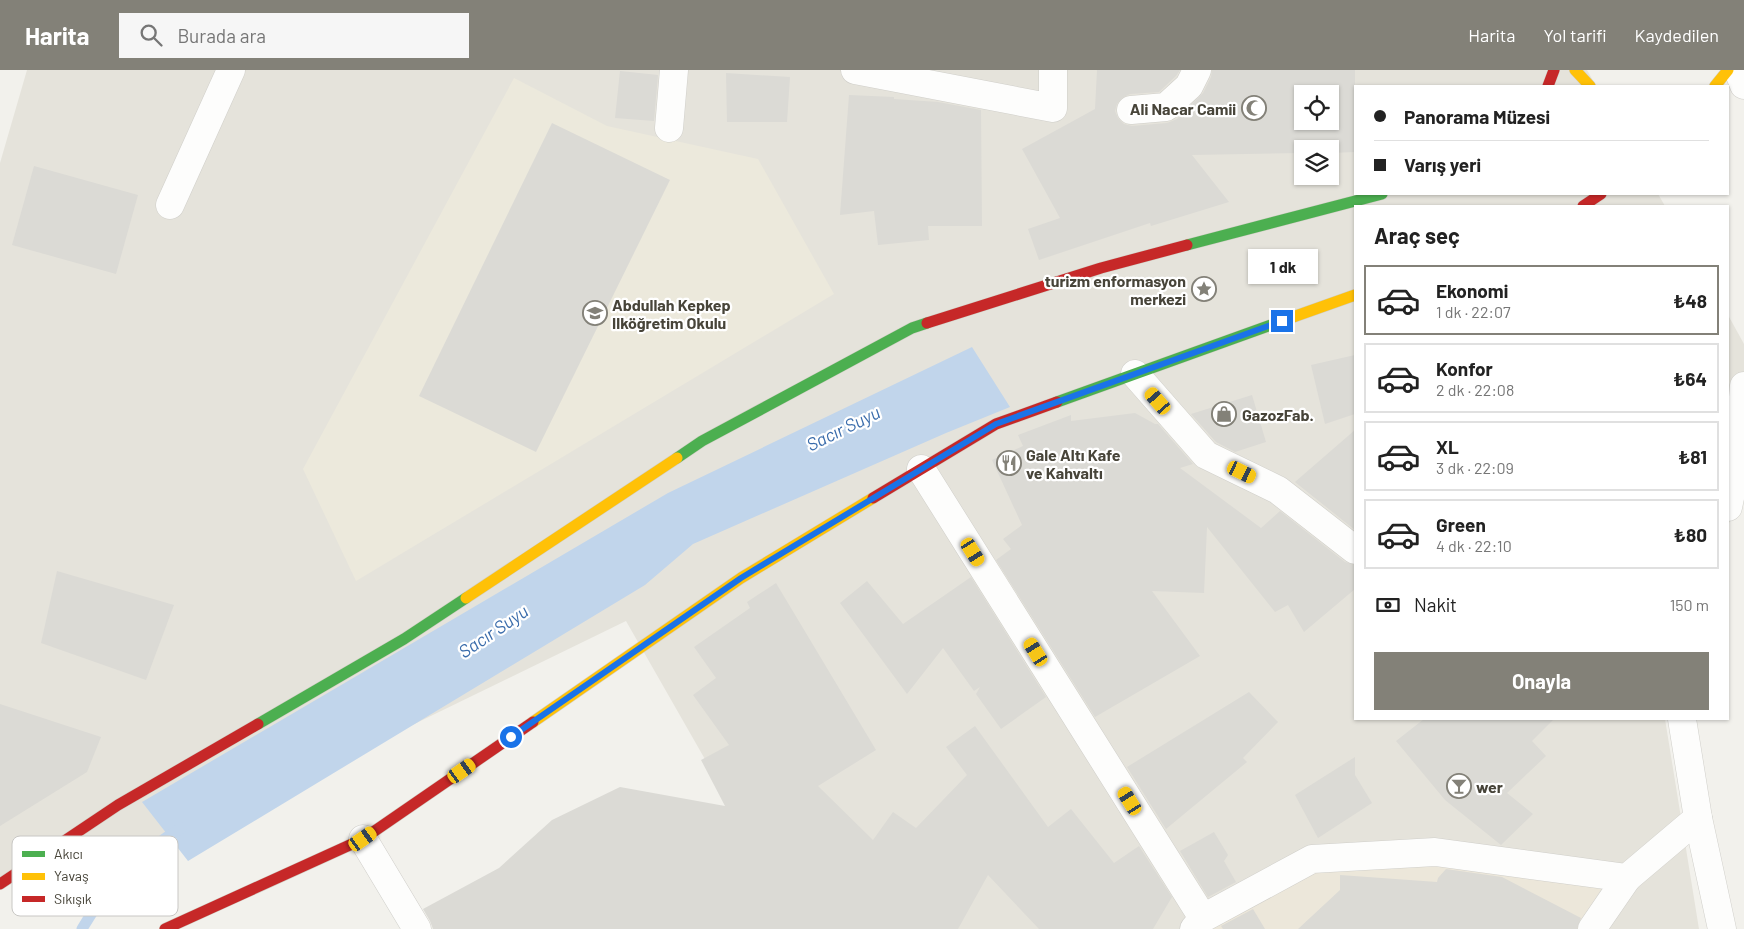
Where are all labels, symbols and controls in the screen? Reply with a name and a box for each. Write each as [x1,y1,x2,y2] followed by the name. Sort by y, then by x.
[119,13,469,58] search box
[25,21,89,50] text: Harita
[137,21,165,49] icon: search
[177,24,266,47] text: Burada ara
[1468,24,1515,46] text: Harita
[1543,24,1606,46] text: Yol tarifi
[1634,24,1719,46] text: Kaydedilen
[1294,85,1339,185] map controls
[1294,85,1339,130] button: locate
[1241,95,1267,121] mosque icon: Ali Nacar Camii
[1130,99,1236,118] place label: Ali Nacar Camii
[1404,105,1550,128] text: Panorama Müzesi
[1294,140,1339,185] button: layers
[1404,153,1481,176] text: Varış yeri
[1374,222,1460,248] text: Araç seç
[1247,248,1317,284] callout: 1 dk
[1270,257,1296,276] text: 1 dk
[1045,271,1186,308] place label: turizm enformasyon merkezi
[1191,276,1217,302] place icon: turizm enformasyon merkezi
[1376,278,1421,323] icon: car
[1436,279,1508,302] text: Ekonomi
[1673,289,1707,312] text: ₺48
[612,295,731,332] place label: Abdullah Kepkep Ilköğretim Okulu
[582,300,608,326] school or university icon: Abdullah Kepkep Ilköğretim Okulu
[1436,302,1511,321] text: 1 dk · 22:07
[1271,310,1293,332] route end
[1376,356,1421,401] icon: car
[1436,357,1493,380] text: Konfor
[1673,367,1707,390] text: ₺64
[1436,380,1514,399] text: 2 dk · 22:08
[1142,385,1173,417] car
[803,401,883,455] water label: Sacır Suyu
[1211,401,1237,427] shop icon: GazozFab.
[1242,405,1314,424] place label: GazozFab.
[1376,434,1421,479] icon: car
[1436,435,1459,458] text: XL
[1026,445,1121,482] place label: Gale Altı Kafe ve Kahvaltı
[1678,445,1707,468] text: ₺81
[996,450,1022,476] restaurant icon: Gale Altı Kafe ve Kahvaltı
[1436,458,1514,477] text: 3 dk · 22:09
[1225,459,1258,485] car
[1376,512,1421,557] icon: car
[1436,513,1486,536] text: Green
[1674,523,1707,546] text: ₺80
[958,535,987,569] car
[1436,536,1512,555] text: 4 dk · 22:10
[1374,591,1402,619] icon: cash
[1414,593,1457,616] text: Nakit
[1670,595,1709,614] text: 150 m
[454,600,532,662] water label: Sacır Suyu
[1021,635,1050,669] car
[1374,652,1709,710] button: Onayla
[500,726,522,748] route start
[445,756,478,786] car
[1446,773,1472,799] bar icon: wer
[1476,777,1503,796] place label: wer
[1115,784,1144,818] car
[346,824,379,854] car
[12,836,178,916] legend
[54,845,83,862] text: Akıcı
[54,867,89,884] text: Yavaş
[54,890,92,907] text: Sıkışık

